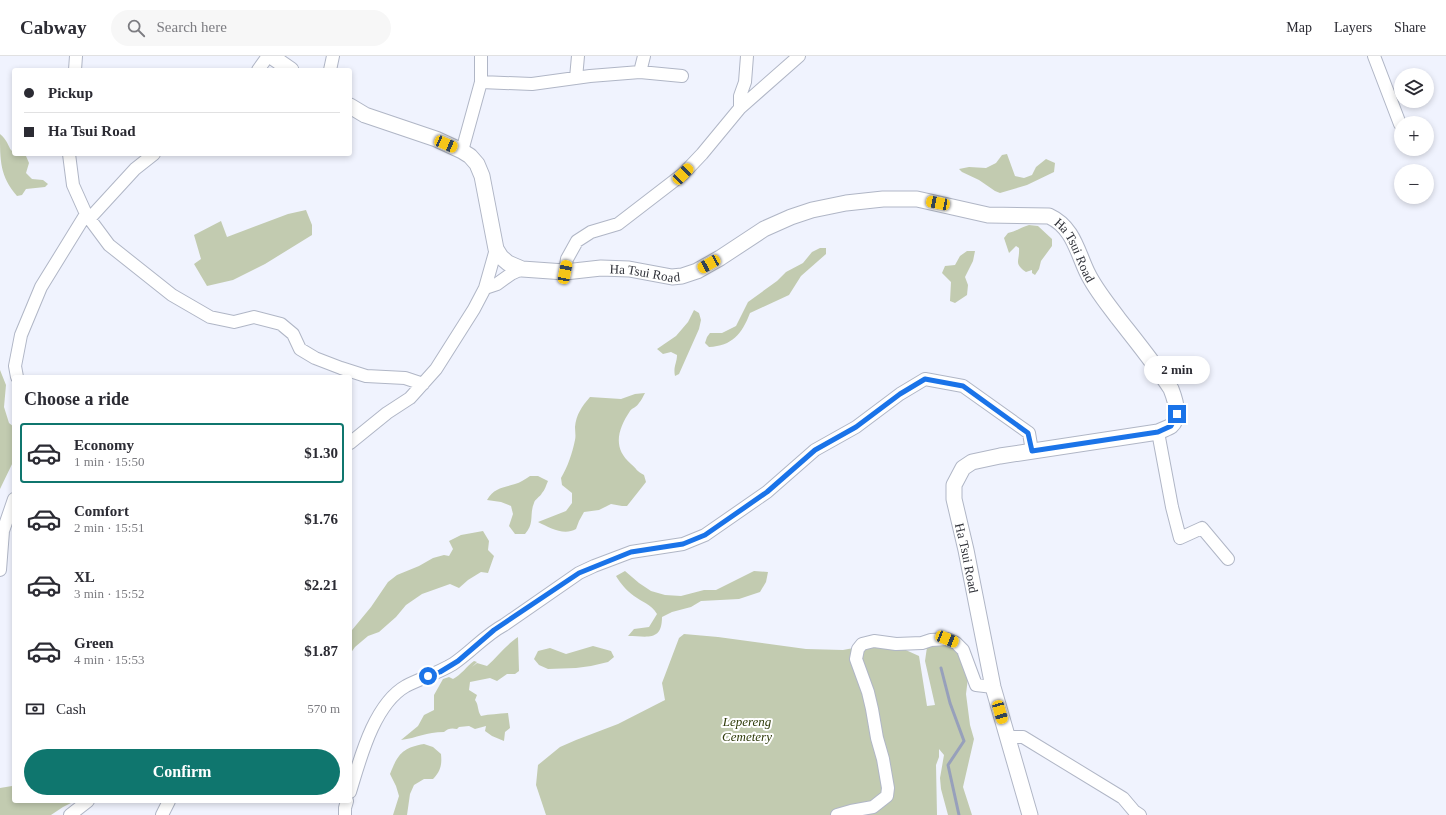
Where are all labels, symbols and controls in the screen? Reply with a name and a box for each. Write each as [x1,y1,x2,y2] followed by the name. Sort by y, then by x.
[111,10,391,46] search box
[20,17,87,38] text: Cabway
[125,17,147,39] icon: search
[157,19,227,35] text: Search here
[1286,20,1312,35] text: Map
[1334,20,1372,35] text: Layers
[1394,20,1426,35] text: Share
[1394,68,1434,204] map controls
[1394,68,1434,108] button: layers
[48,85,93,101] text: Pickup
[1394,116,1434,156] button: +
[48,123,136,139] text: Ha Tsui Road
[433,134,459,154] car
[670,161,696,187] car
[1394,164,1434,204] button: −
[925,195,951,211] car
[1052,214,1099,285] street label: Ha Tsui Road
[696,253,722,275] car
[557,259,573,285] car
[609,261,681,285] street label: Ha Tsui Road
[1144,356,1210,384] callout: 2 min
[1161,362,1193,377] text: 2 min
[24,389,129,409] text: Choose a ride
[1168,405,1186,423] route end
[26,435,62,471] icon: car
[74,437,134,453] text: Economy
[304,445,338,461] text: $1.30
[74,454,144,469] text: 1 min · 15:50
[26,501,62,537] icon: car
[74,503,129,519] text: Comfort
[304,511,338,527] text: $1.76
[74,520,144,535] text: 2 min · 15:51
[952,521,982,595] street label: Ha Tsui Road
[26,567,62,603] icon: car
[74,569,95,585] text: XL
[304,577,338,593] text: $2.21
[74,586,144,601] text: 3 min · 15:52
[934,629,960,649] car
[26,633,62,669] icon: car
[74,635,114,651] text: Green
[304,643,338,659] text: $1.87
[74,652,144,667] text: 4 min · 15:53
[419,667,437,685] route start
[24,698,46,720] icon: cash
[991,699,1009,725] car
[56,701,86,717] text: Cash
[307,701,340,716] text: 570 m
[722,714,772,744] park label: Lepereng Cemetery
[24,749,340,795] button: Confirm

